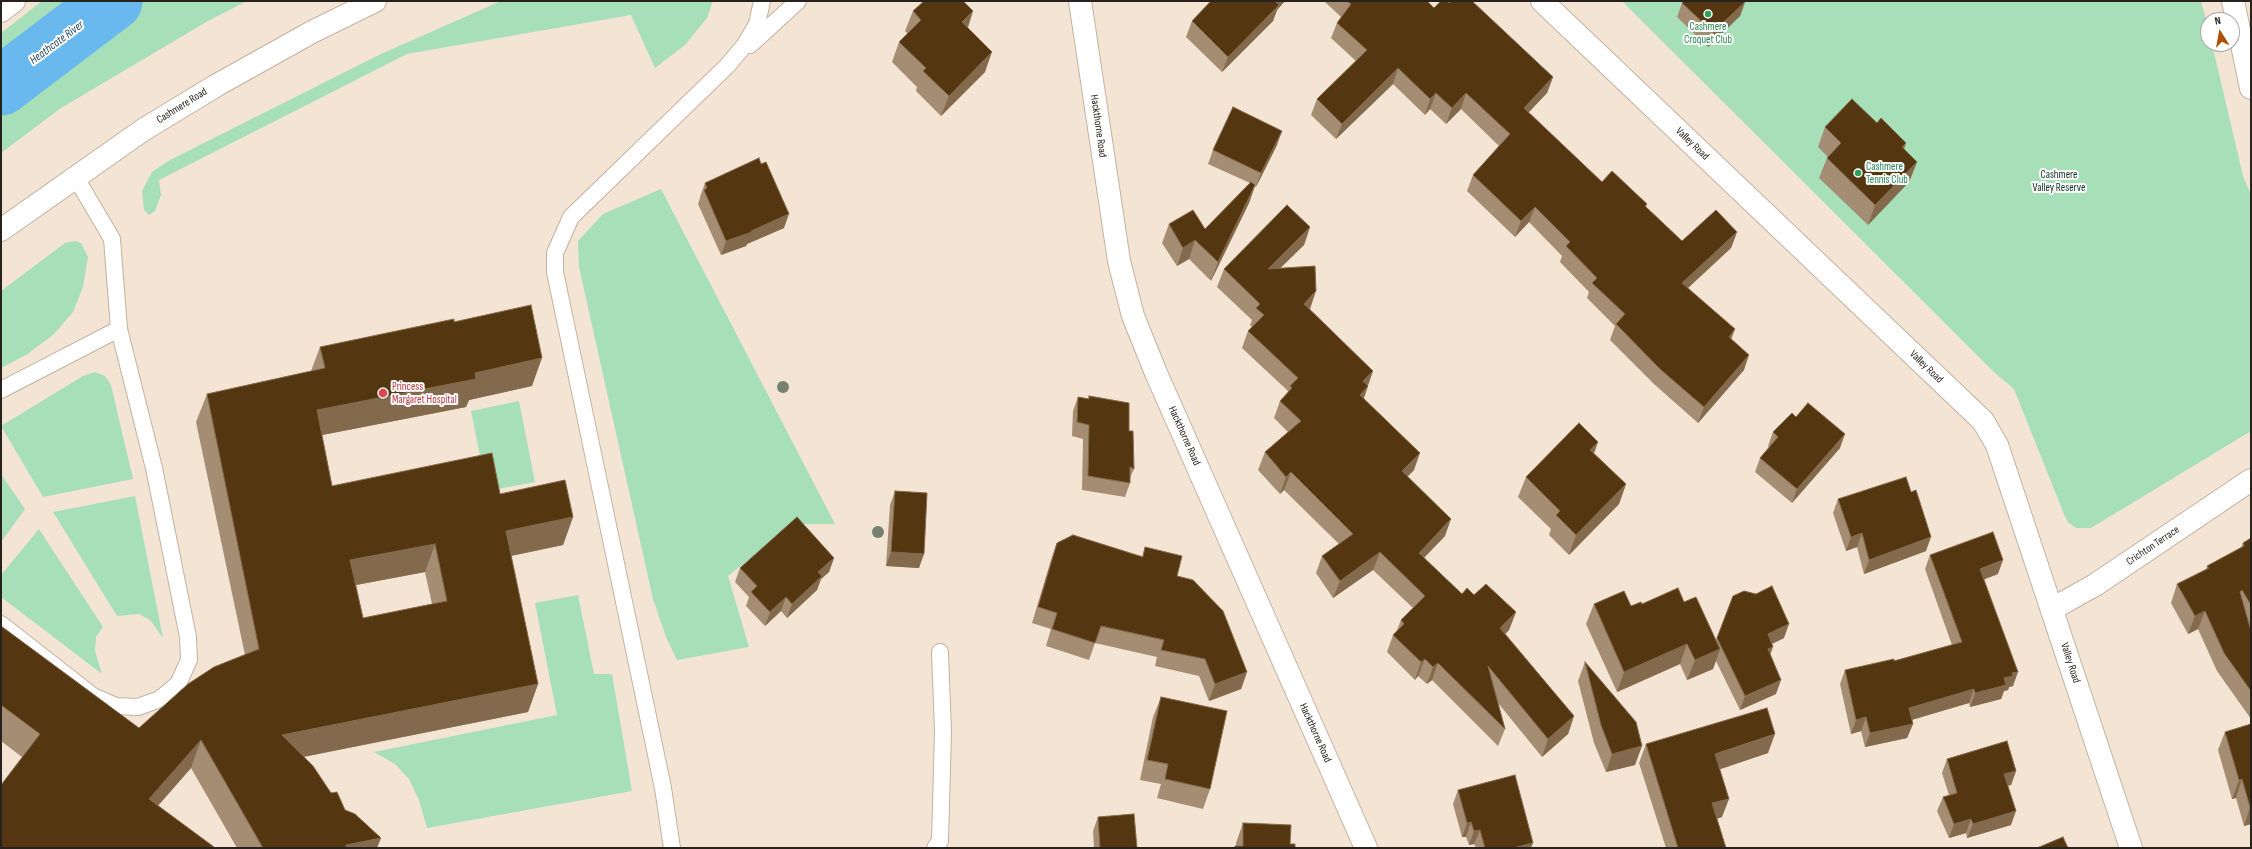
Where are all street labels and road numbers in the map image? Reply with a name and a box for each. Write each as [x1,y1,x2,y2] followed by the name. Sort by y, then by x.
[154,85,210,127] street label: Cashmere Road
[1087,94,1109,158] street label: Hackthorne Road
[1672,125,1712,163] street label: Valley Road
[1906,348,1946,386] street label: Valley Road
[1165,404,1203,468] street label: Hackthorne Road
[2124,523,2182,569] street label: Crichton Terrace
[2057,641,2083,685] street label: Valley Road
[1296,701,1334,765] street label: Hackthorne Road

